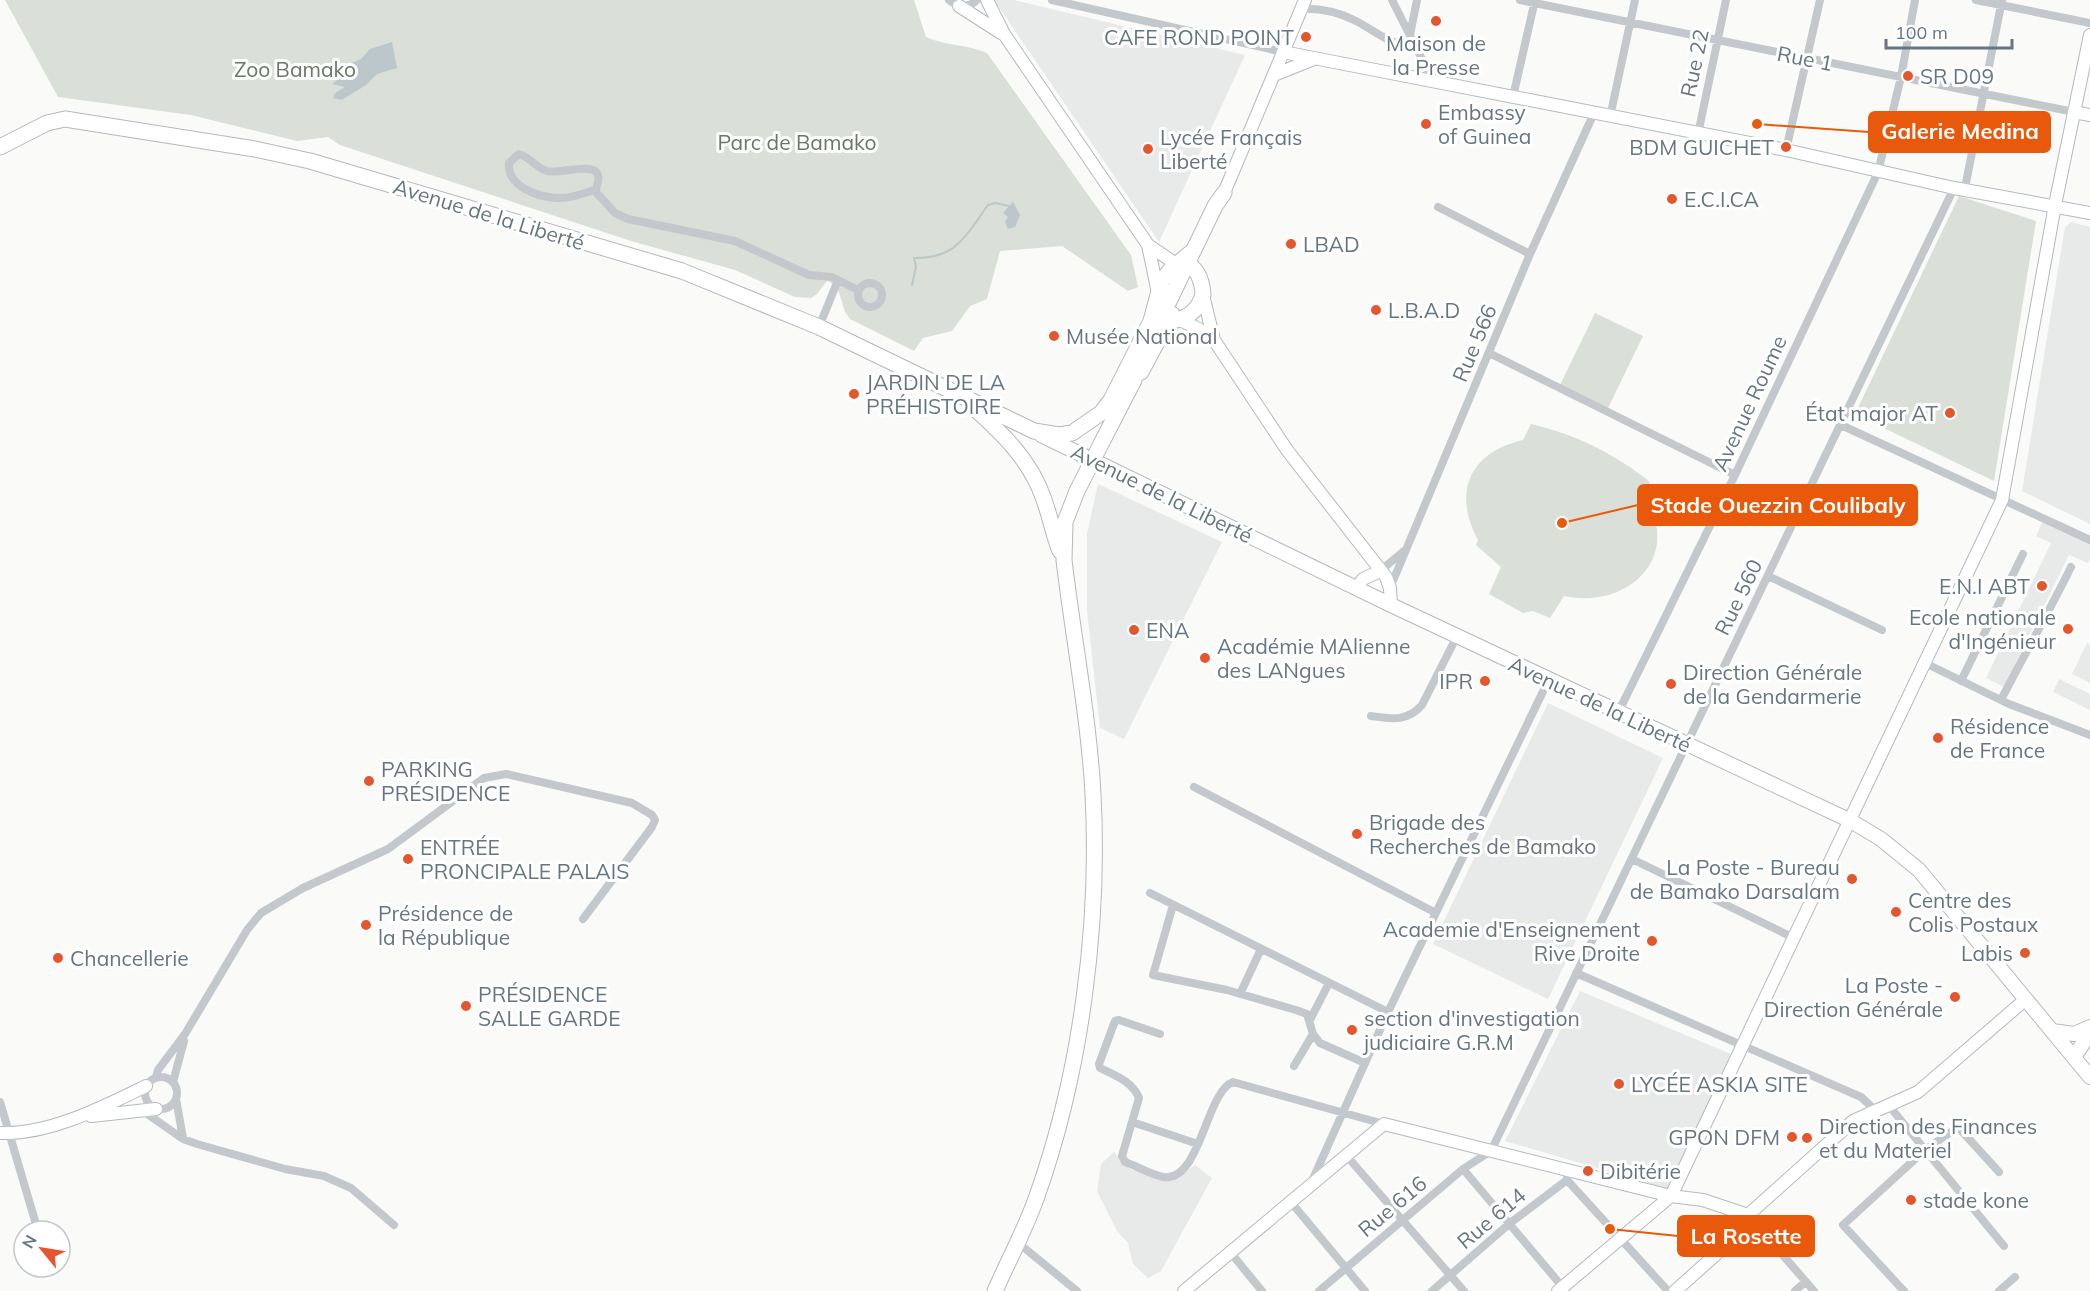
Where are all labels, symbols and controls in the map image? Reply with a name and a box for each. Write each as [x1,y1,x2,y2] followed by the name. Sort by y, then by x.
[1886,12,2012,50] scale bar
[1429,14,1443,28] marker: Maison de la Presse
[1895,21,1948,44] text: 100 m
[1104,24,1294,50] place label: CAFE ROND POINT
[1674,27,1714,99] street label: Rue 22
[1299,30,1313,44] marker: CAFE ROND POINT
[1386,30,1486,80] place label: Maison de la Presse
[1775,40,1835,76] street label: Rue 1
[234,56,356,82] park label: Zoo Bamako
[1920,63,1994,89] place label: SR D09
[1901,69,1915,83] marker: SR D09
[1438,99,1531,149] place label: Embassy of Guinea
[1869,112,2050,152] callout: Galerie Medina
[1419,117,1433,131] marker: Embassy of Guinea
[1881,117,2039,145] text: Galerie Medina
[1160,124,1302,174] place label: Lycée Français Liberté
[717,129,877,155] park label: Parc de Bamako
[1629,134,1774,160] place label: BDM GUICHET
[1779,140,1793,154] marker: BDM GUICHET
[1141,142,1155,156] marker: Lycée Français Liberté
[390,173,588,255] street label: Avenue de la Liberté
[1684,186,1759,212] place label: E.C.I.CA
[1665,192,1679,206] marker: E.C.I.CA
[1303,231,1360,257] place label: LBAD
[1284,237,1298,251] marker: LBAD
[1388,297,1460,323] place label: L.B.A.D
[1446,300,1502,386] street label: Rue 566
[1369,303,1383,317] marker: L.B.A.D
[1066,323,1217,349] place label: Musée National
[1047,329,1061,343] marker: Musée National
[1706,331,1792,475] street label: Avenue Roume
[866,369,1006,419] place label: JARDIN DE LA PRÉHISTOIRE
[847,387,861,401] marker: JARDIN DE LA PRÉHISTOIRE
[1805,400,1938,426] place label: État major AT
[1943,406,1957,420] marker: État major AT
[1067,438,1257,548] street label: Avenue de la Liberté
[1638,485,1917,525] callout: Stade Ouezzin Coulibaly
[1650,491,1906,519] text: Stade Ouezzin Coulibaly
[1708,555,1768,639] street label: Rue 560
[1939,573,2030,599] place label: E.N.I ABT
[2035,579,2049,593] marker: E.N.I ABT
[1909,604,2056,654] place label: Ecole nationale d'Ingénieur
[1146,617,1190,643] place label: ENA
[2061,622,2075,636] marker: Ecole nationale d'Ingénieur
[1127,623,1141,637] marker: ENA
[1217,633,1411,683] place label: Académie MAlienne des LANgues
[1505,650,1695,758] street label: Avenue de la Liberté
[1198,651,1212,665] marker: Académie MAlienne des LANgues
[1683,659,1862,709] place label: Direction Générale de la Gendarmerie
[1439,668,1473,694] place label: IPR
[1478,674,1492,688] marker: IPR
[1664,677,1678,691] marker: Direction Générale de la Gendarmerie
[1950,713,2049,763] place label: Résidence de France
[1931,731,1945,745] marker: Résidence de France
[381,756,510,806] place label: PARKING PRÉSIDENCE
[362,774,376,788] marker: PARKING PRÉSIDENCE
[1369,809,1596,859] place label: Brigade des Recherches de Bamako
[1350,827,1364,841] marker: Brigade des Recherches de Bamako
[420,834,629,884] place label: ENTRÉE PRONCIPALE PALAIS
[401,852,415,866] marker: ENTRÉE PRONCIPALE PALAIS
[1630,854,1840,904] place label: La Poste - Bureau de Bamako Darsalam
[1845,872,1859,886] marker: La Poste - Bureau de Bamako Darsalam
[1908,887,2038,937] place label: Centre des Colis Postaux
[378,900,513,950] place label: Présidence de la République
[1889,905,1903,919] marker: Centre des Colis Postaux
[1383,916,1640,966] place label: Academie d'Enseignement Rive Droite
[359,918,373,932] marker: Présidence de la République
[1645,934,1659,948] marker: Academie d'Enseignement Rive Droite
[1961,940,2013,966] place label: Labis
[70,945,189,971] place label: Chancellerie
[2018,946,2032,960] marker: Labis
[51,951,65,965] marker: Chancellerie
[1764,972,1943,1022] place label: La Poste - Direction Générale
[478,981,621,1031] place label: PRÉSIDENCE SALLE GARDE
[1948,990,1962,1004] marker: La Poste - Direction Générale
[459,999,473,1013] marker: PRÉSIDENCE SALLE GARDE
[1362,1005,1580,1055] place label: section d'investigation judiciaire G.R.M
[1345,1023,1359,1037] marker: section d'investigation judiciaire G.R.M
[1631,1071,1808,1097] place label: LYCÉE ASKIA SITE
[1612,1077,1626,1091] marker: LYCÉE ASKIA SITE
[1819,1113,2037,1163] place label: Direction des Finances et du Materiel
[1668,1124,1780,1150] place label: GPON DFM
[1785,1130,1799,1144] marker: GPON DFM
[1800,1131,1814,1145] marker: Direction des Finances et du Materiel
[1600,1158,1681,1184] place label: Dibitérie
[1581,1164,1595,1178] marker: Dibitérie
[1352,1170,1432,1242] street label: Rue 616
[1451,1182,1531,1254] street label: Rue 614
[1923,1187,2029,1213] place label: stade kone
[1904,1193,1918,1207] marker: stade kone
[1678,1216,1814,1256] callout: La Rosette
[12,1219,72,1279] north arrow
[1690,1222,1802,1250] text: La Rosette
[17,1231,41,1252] text: N

